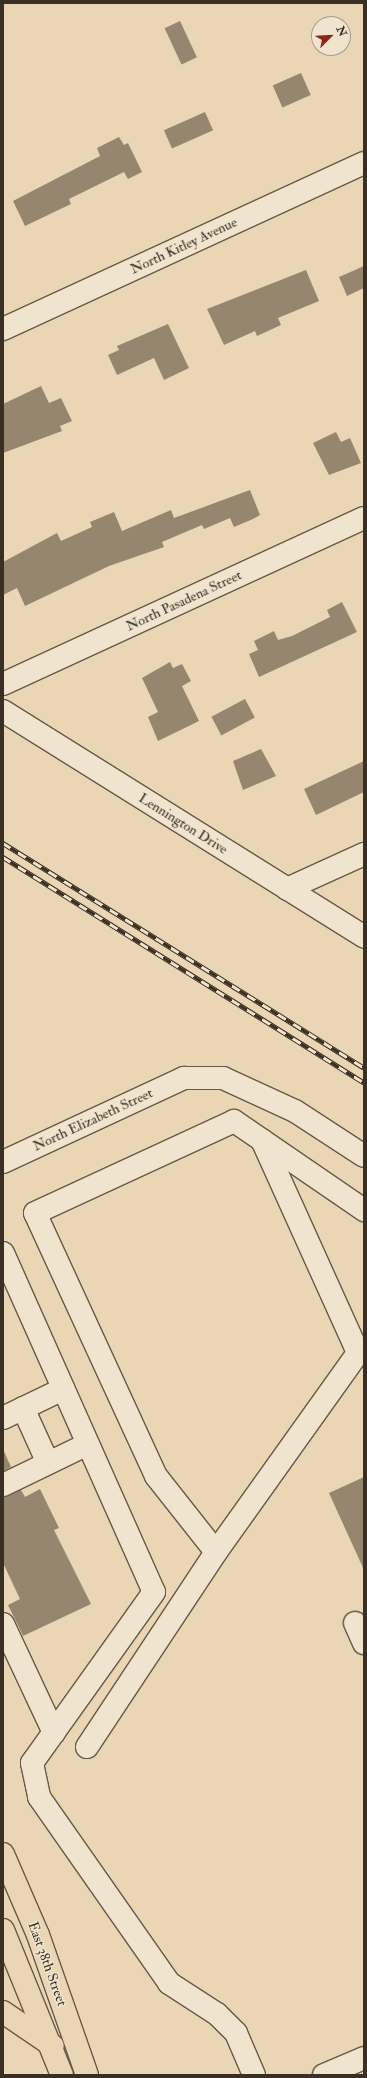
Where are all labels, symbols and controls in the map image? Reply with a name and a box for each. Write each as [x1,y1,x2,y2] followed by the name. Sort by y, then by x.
[311,16,351,56] north arrow
[334,24,349,38] text: N
[128,214,240,278] street label: North Kitley Avenue
[124,567,244,635] street label: North Pasadena Street
[135,790,231,858] street label: Lennington Drive
[30,1085,156,1155] street label: North Elizabeth Street
[24,1919,70,2009] street label: East 38th Street

